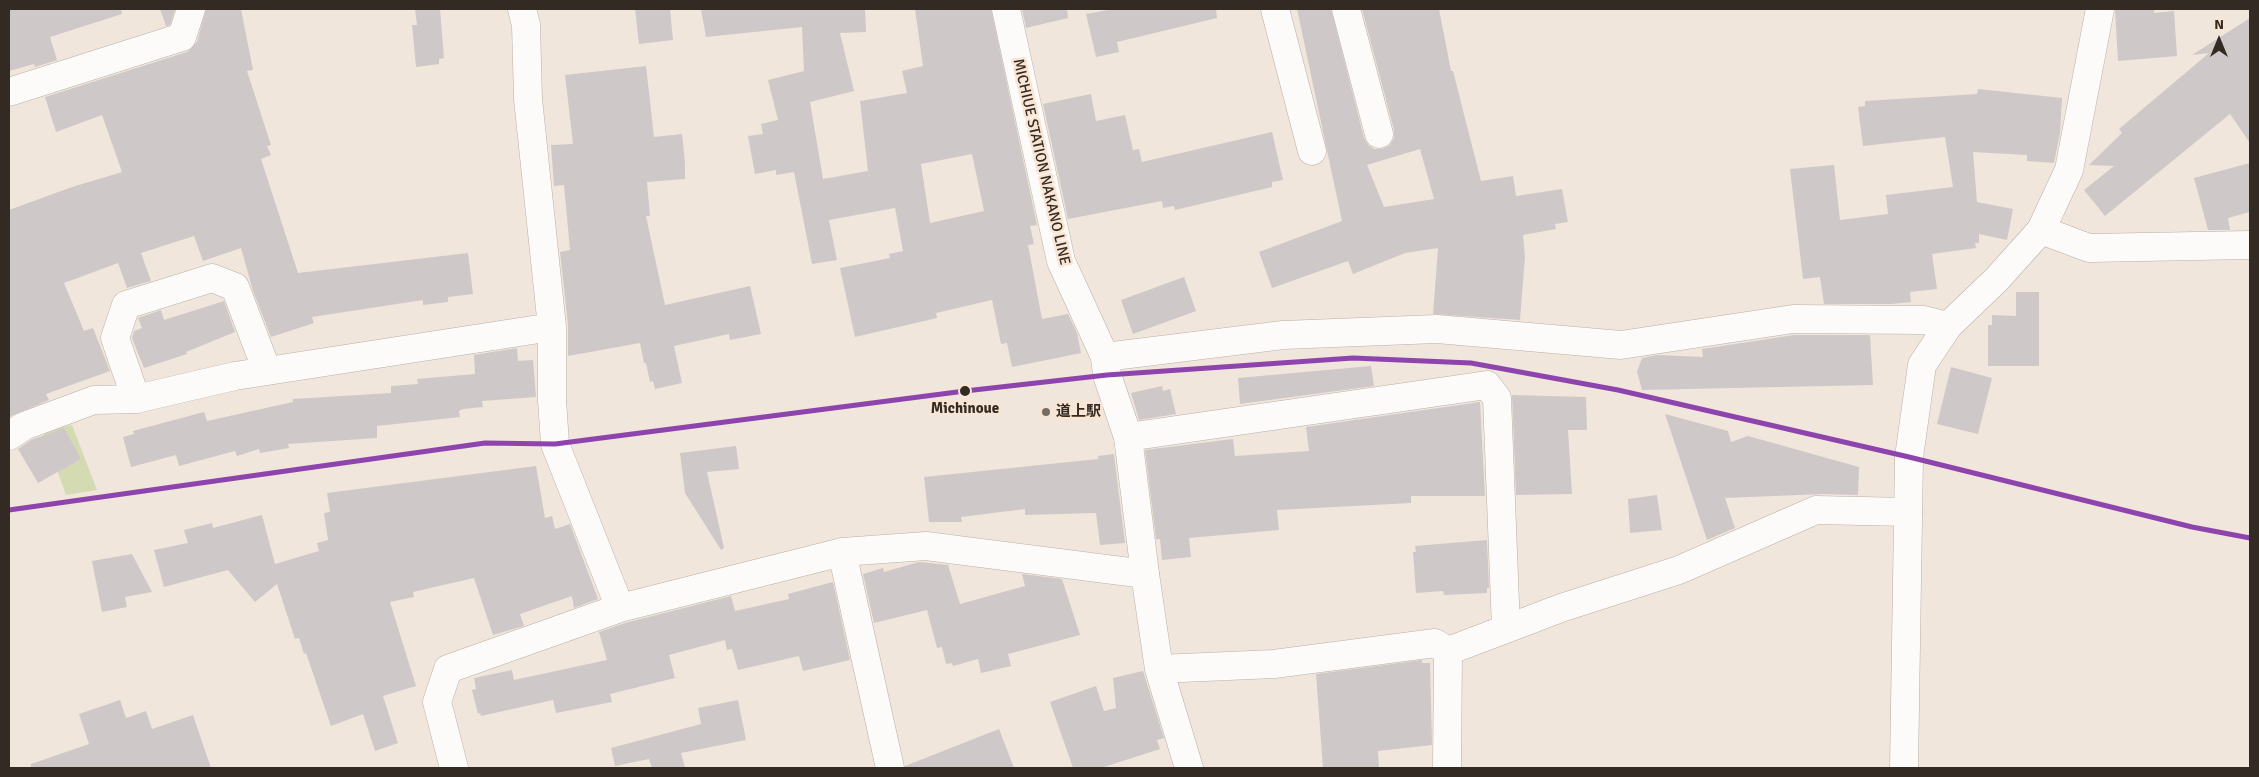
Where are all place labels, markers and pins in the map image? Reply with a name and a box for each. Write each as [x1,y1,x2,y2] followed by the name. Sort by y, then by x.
[958,384,972,398] marker: Michinoue
[931,400,999,418] place label: Michinoue
[1056,403,1101,421] place label: 道上駅
[1040,406,1052,418] marker: 道上駅

